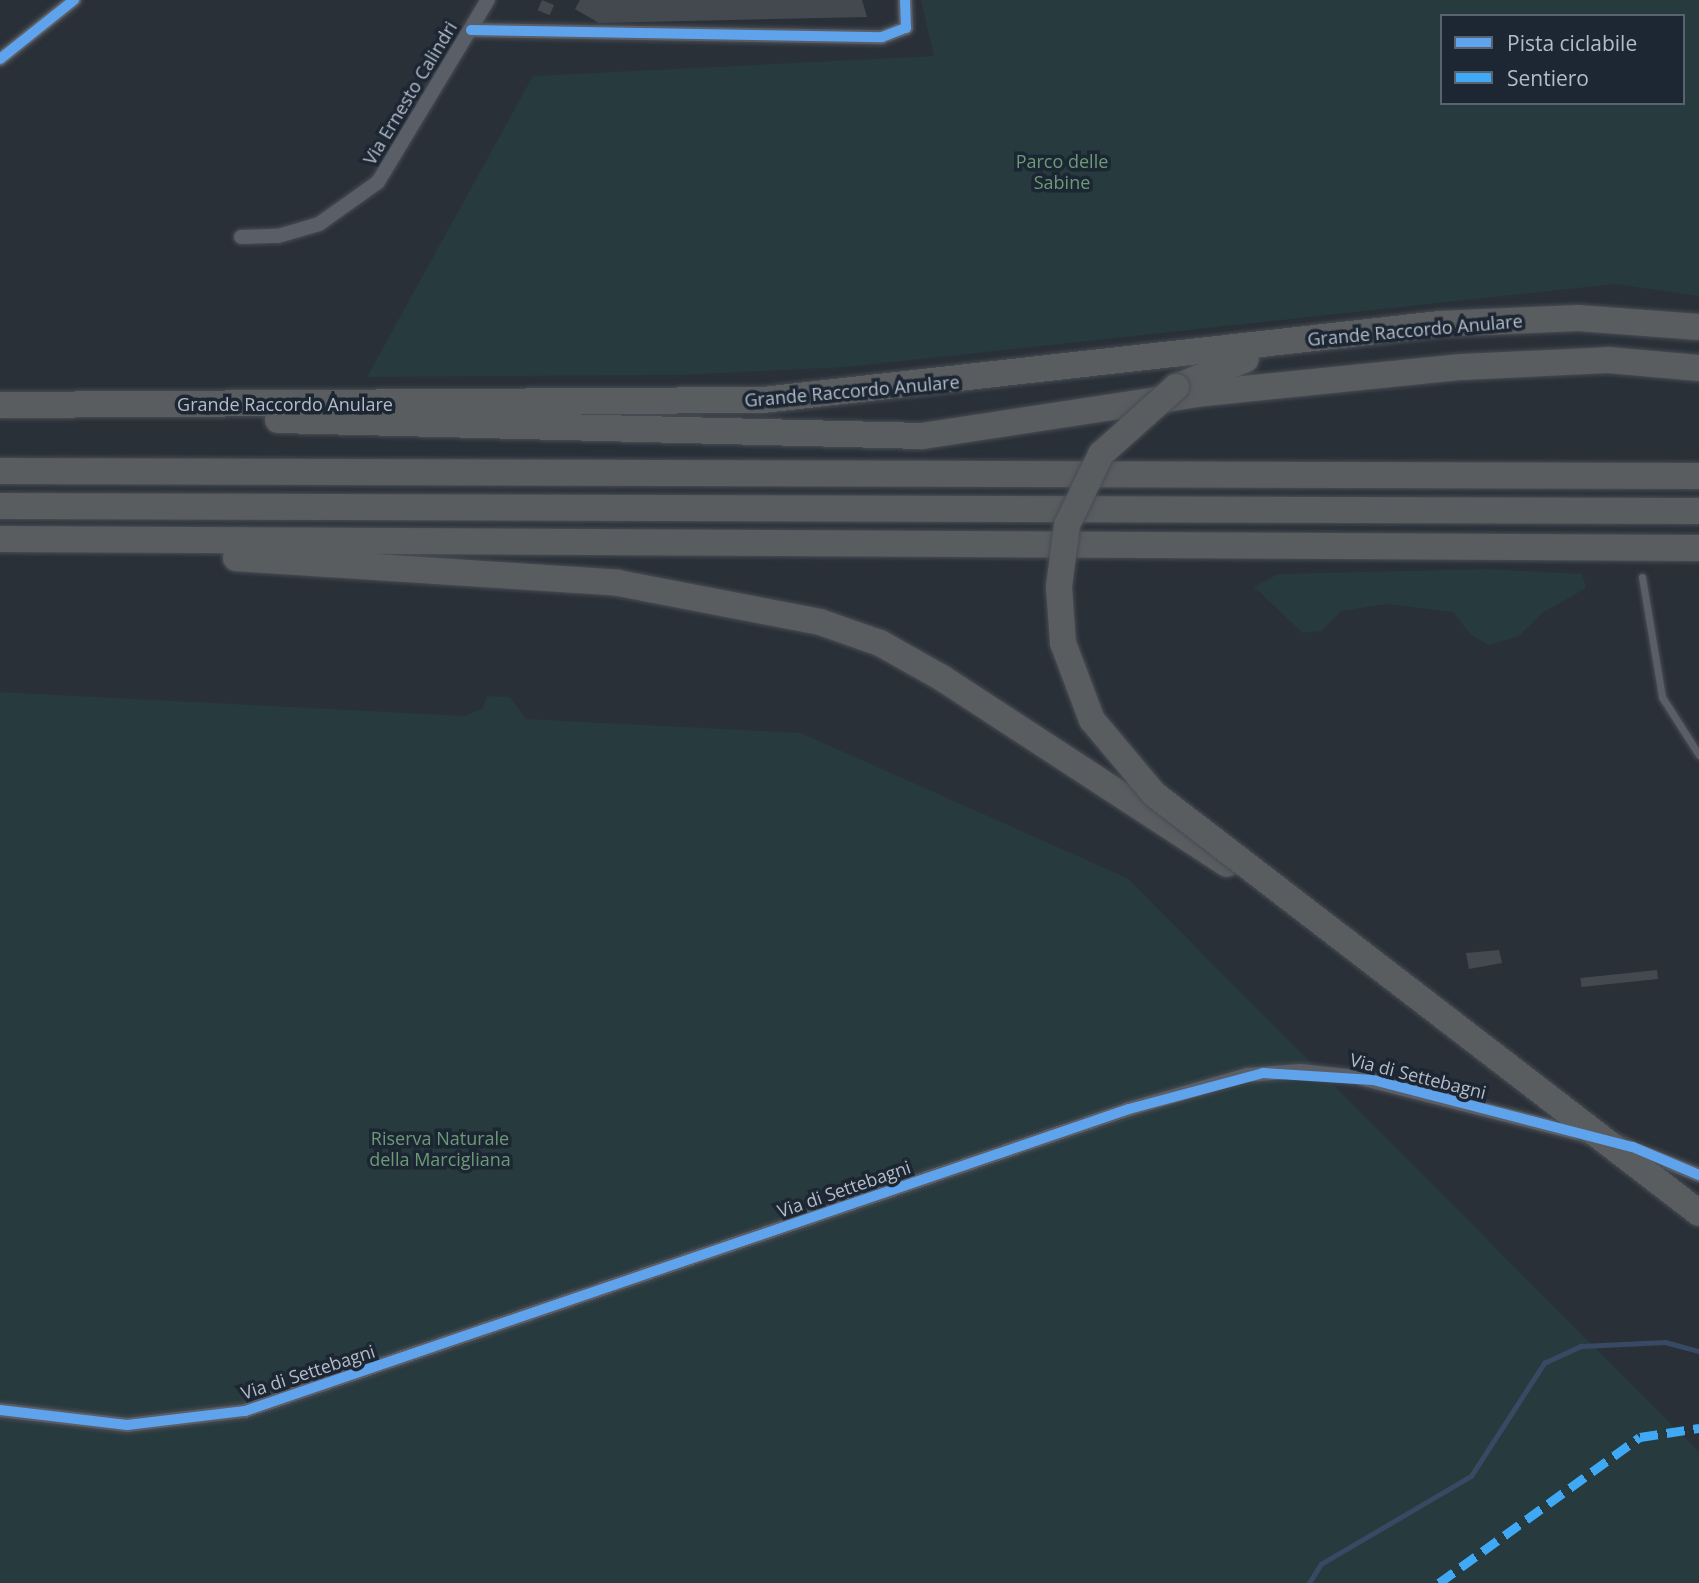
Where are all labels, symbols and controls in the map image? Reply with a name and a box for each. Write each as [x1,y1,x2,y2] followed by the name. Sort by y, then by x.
[1440,14,1685,105] legend
[359,17,461,169] street label: Via Ernesto Calindri
[1507,29,1637,57] text: Pista ciclabile
[1507,64,1589,92] text: Sentiero
[1016,151,1108,194] park label: Parco delle Sabine
[1307,310,1523,350] street label: Grande Raccordo Anulare
[744,371,960,411] street label: Grande Raccordo Anulare
[177,393,393,415] street label: Grande Raccordo Anulare
[1348,1049,1488,1103] street label: Via di Settebagni
[369,1128,511,1170] park label: Riserva Naturale della Marcigliana
[775,1156,913,1222] street label: Via di Settebagni
[238,1340,378,1404] street label: Via di Settebagni

